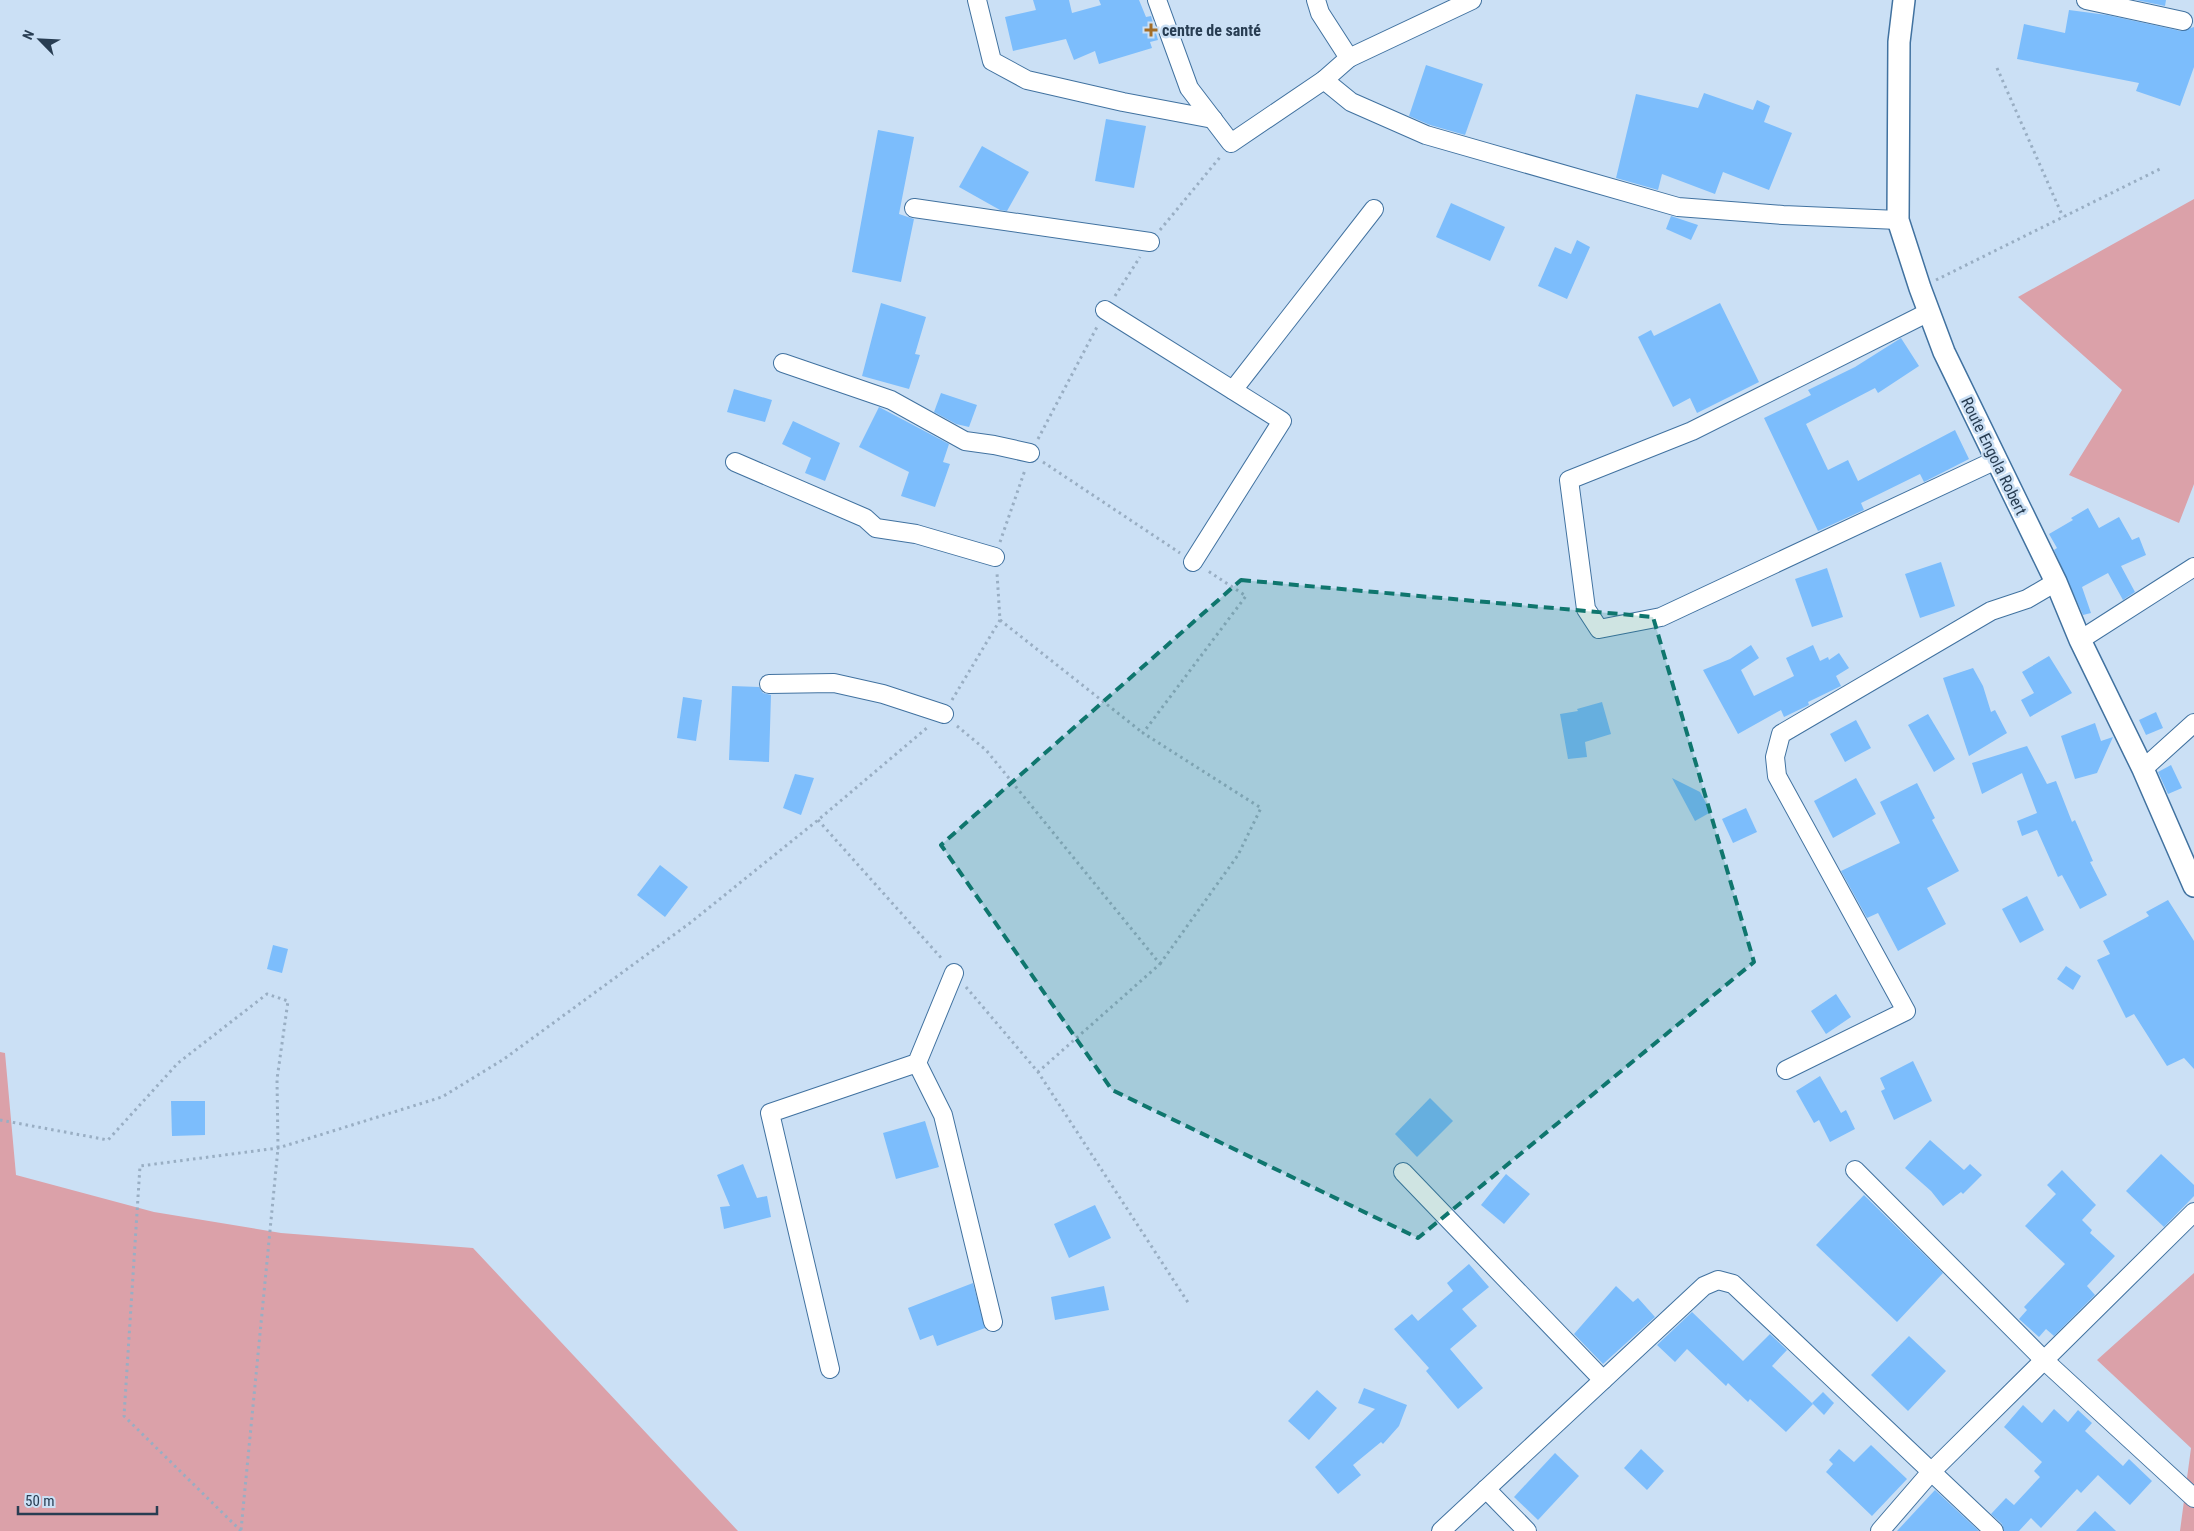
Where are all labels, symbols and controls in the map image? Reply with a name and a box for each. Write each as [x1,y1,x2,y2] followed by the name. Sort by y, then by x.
[15,15,65,65] north arrow
[1162,21,1261,40] place label: centre de santé
[1144,23,1158,37] marker: centre de santé
[19,28,37,42] text: N
[1957,394,2031,518] street label: Route Engola Robert
[18,1484,156,1516] scale bar
[25,1492,55,1510] text: 50 m

